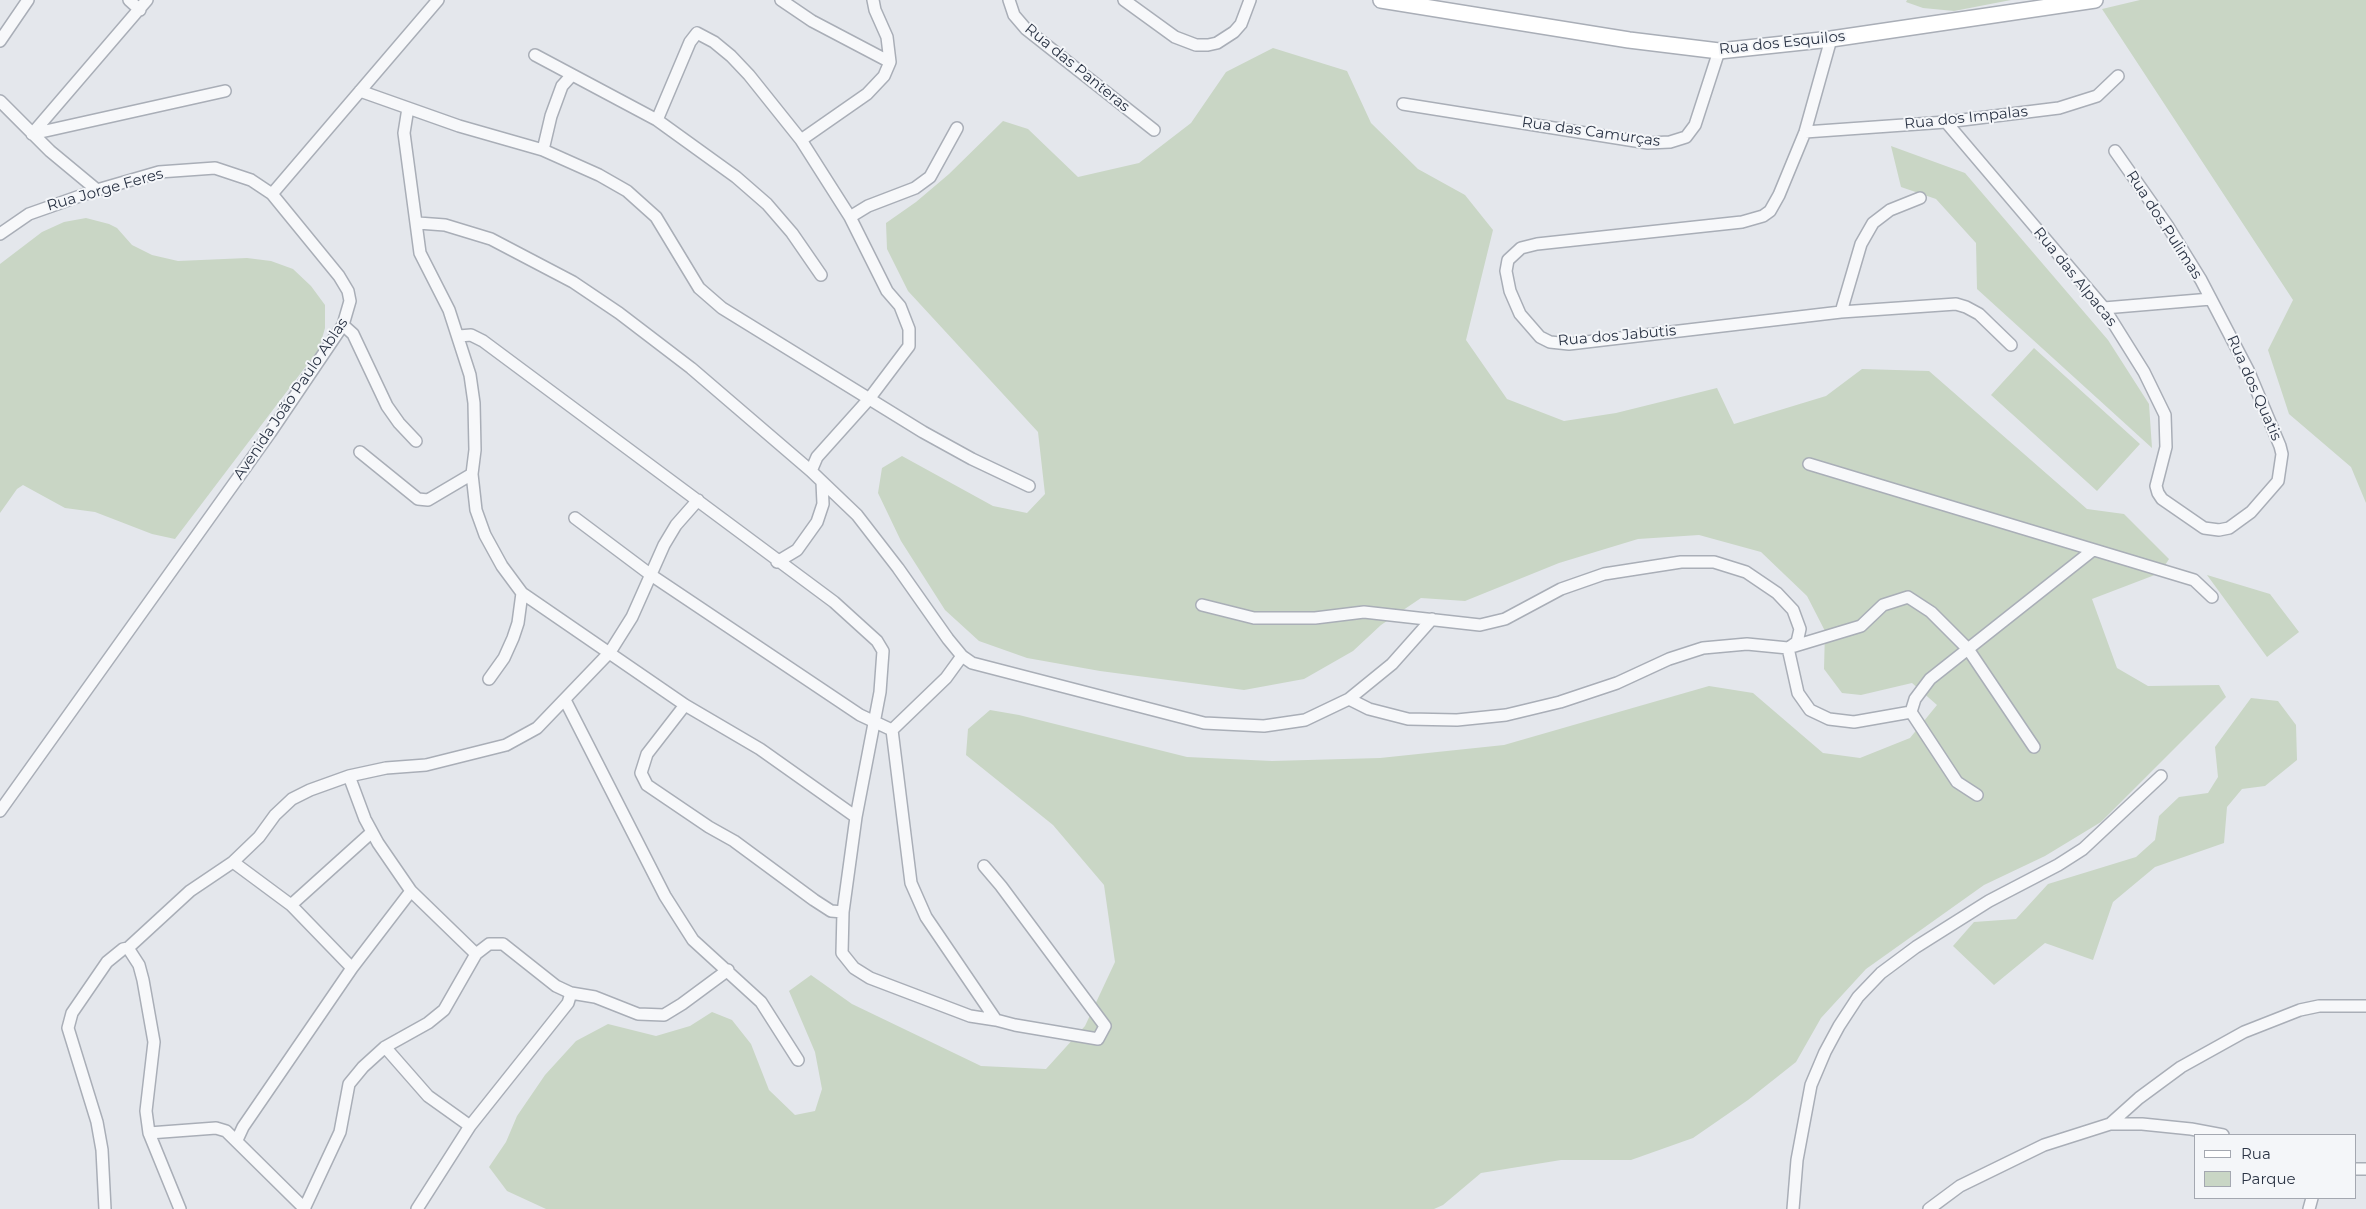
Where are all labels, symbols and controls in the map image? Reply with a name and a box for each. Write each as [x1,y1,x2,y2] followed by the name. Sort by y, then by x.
[1021,20,1133,116] street label: Rua das Panteras
[1718,27,1846,59] street label: Rua dos Esquilos
[1903,103,2029,133] street label: Rua dos Impalas
[1521,113,1661,151] street label: Rua das Camurças
[45,165,165,215] street label: Rua Jorge Feres
[2122,167,2206,283] street label: Rua dos Pulimas
[2030,224,2120,330] street label: Rua das Alpacas
[230,315,352,483] street label: Avenida João Paulo Ablas
[1557,322,1677,350] street label: Rua dos Jabutis
[2223,333,2285,443] street label: Rua dos Quatis
[2194,1134,2356,1199] legend
[2241,1144,2271,1163] text: Rua
[2241,1169,2296,1188] text: Parque

